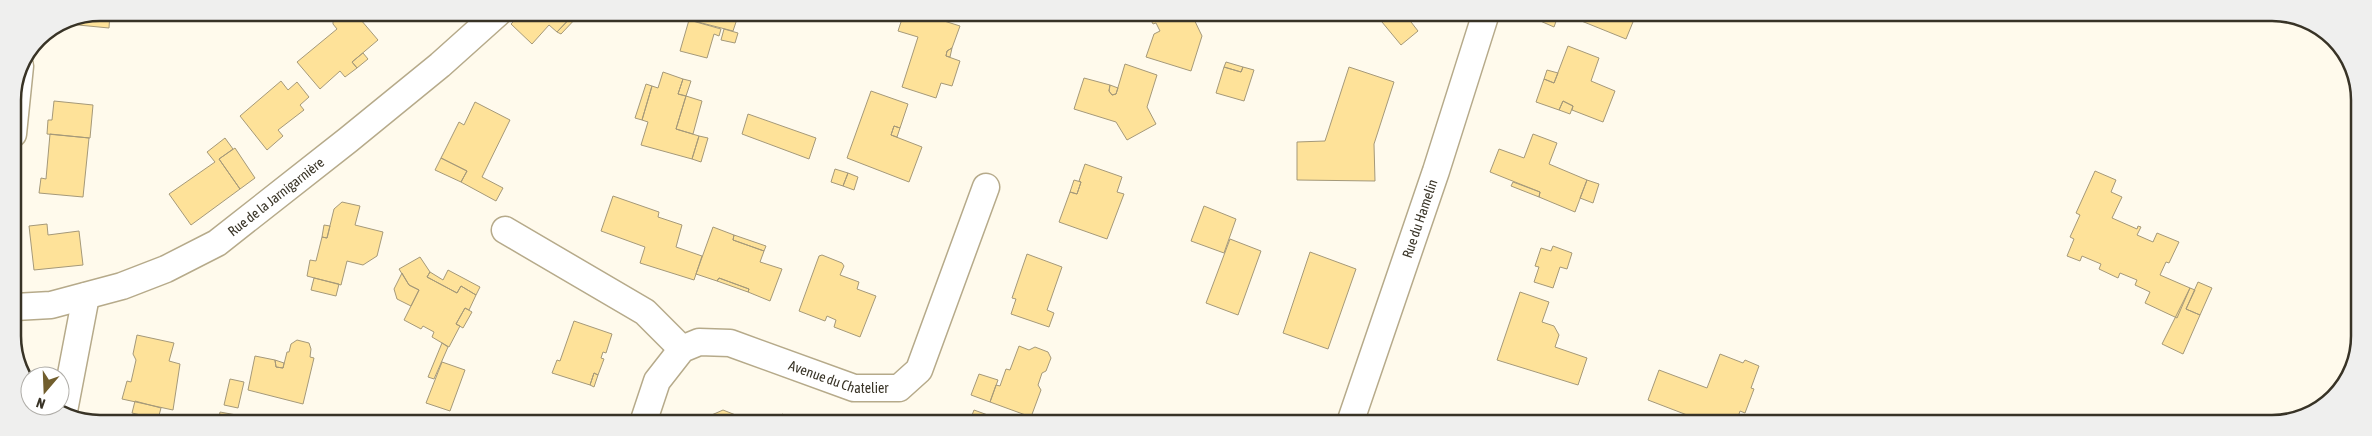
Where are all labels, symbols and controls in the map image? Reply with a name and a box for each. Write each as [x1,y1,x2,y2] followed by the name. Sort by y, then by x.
[225,154,327,239] street label: Rue de la Jarnigarnière
[1399,177,1441,260] street label: Rue du Hamelin
[787,357,889,396] street label: Avenue du Chatelier
[20,366,70,416] north arrow
[34,394,47,412] text: N

